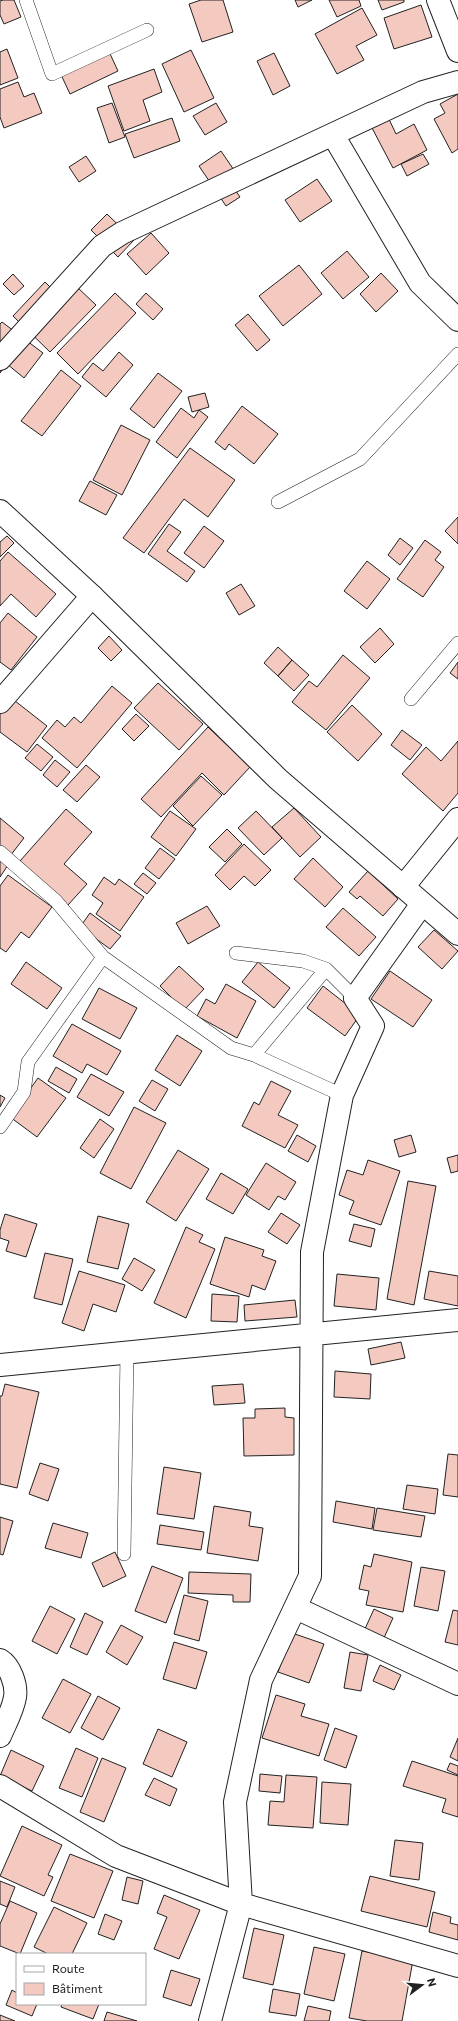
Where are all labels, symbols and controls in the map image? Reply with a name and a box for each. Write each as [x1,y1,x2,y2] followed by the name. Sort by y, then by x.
[16,1953,146,2005] legend
[52,1961,85,1975] text: Route
[402,1965,442,2005] north arrow
[425,1976,439,1988] text: N
[52,1981,103,1995] text: Bâtiment

